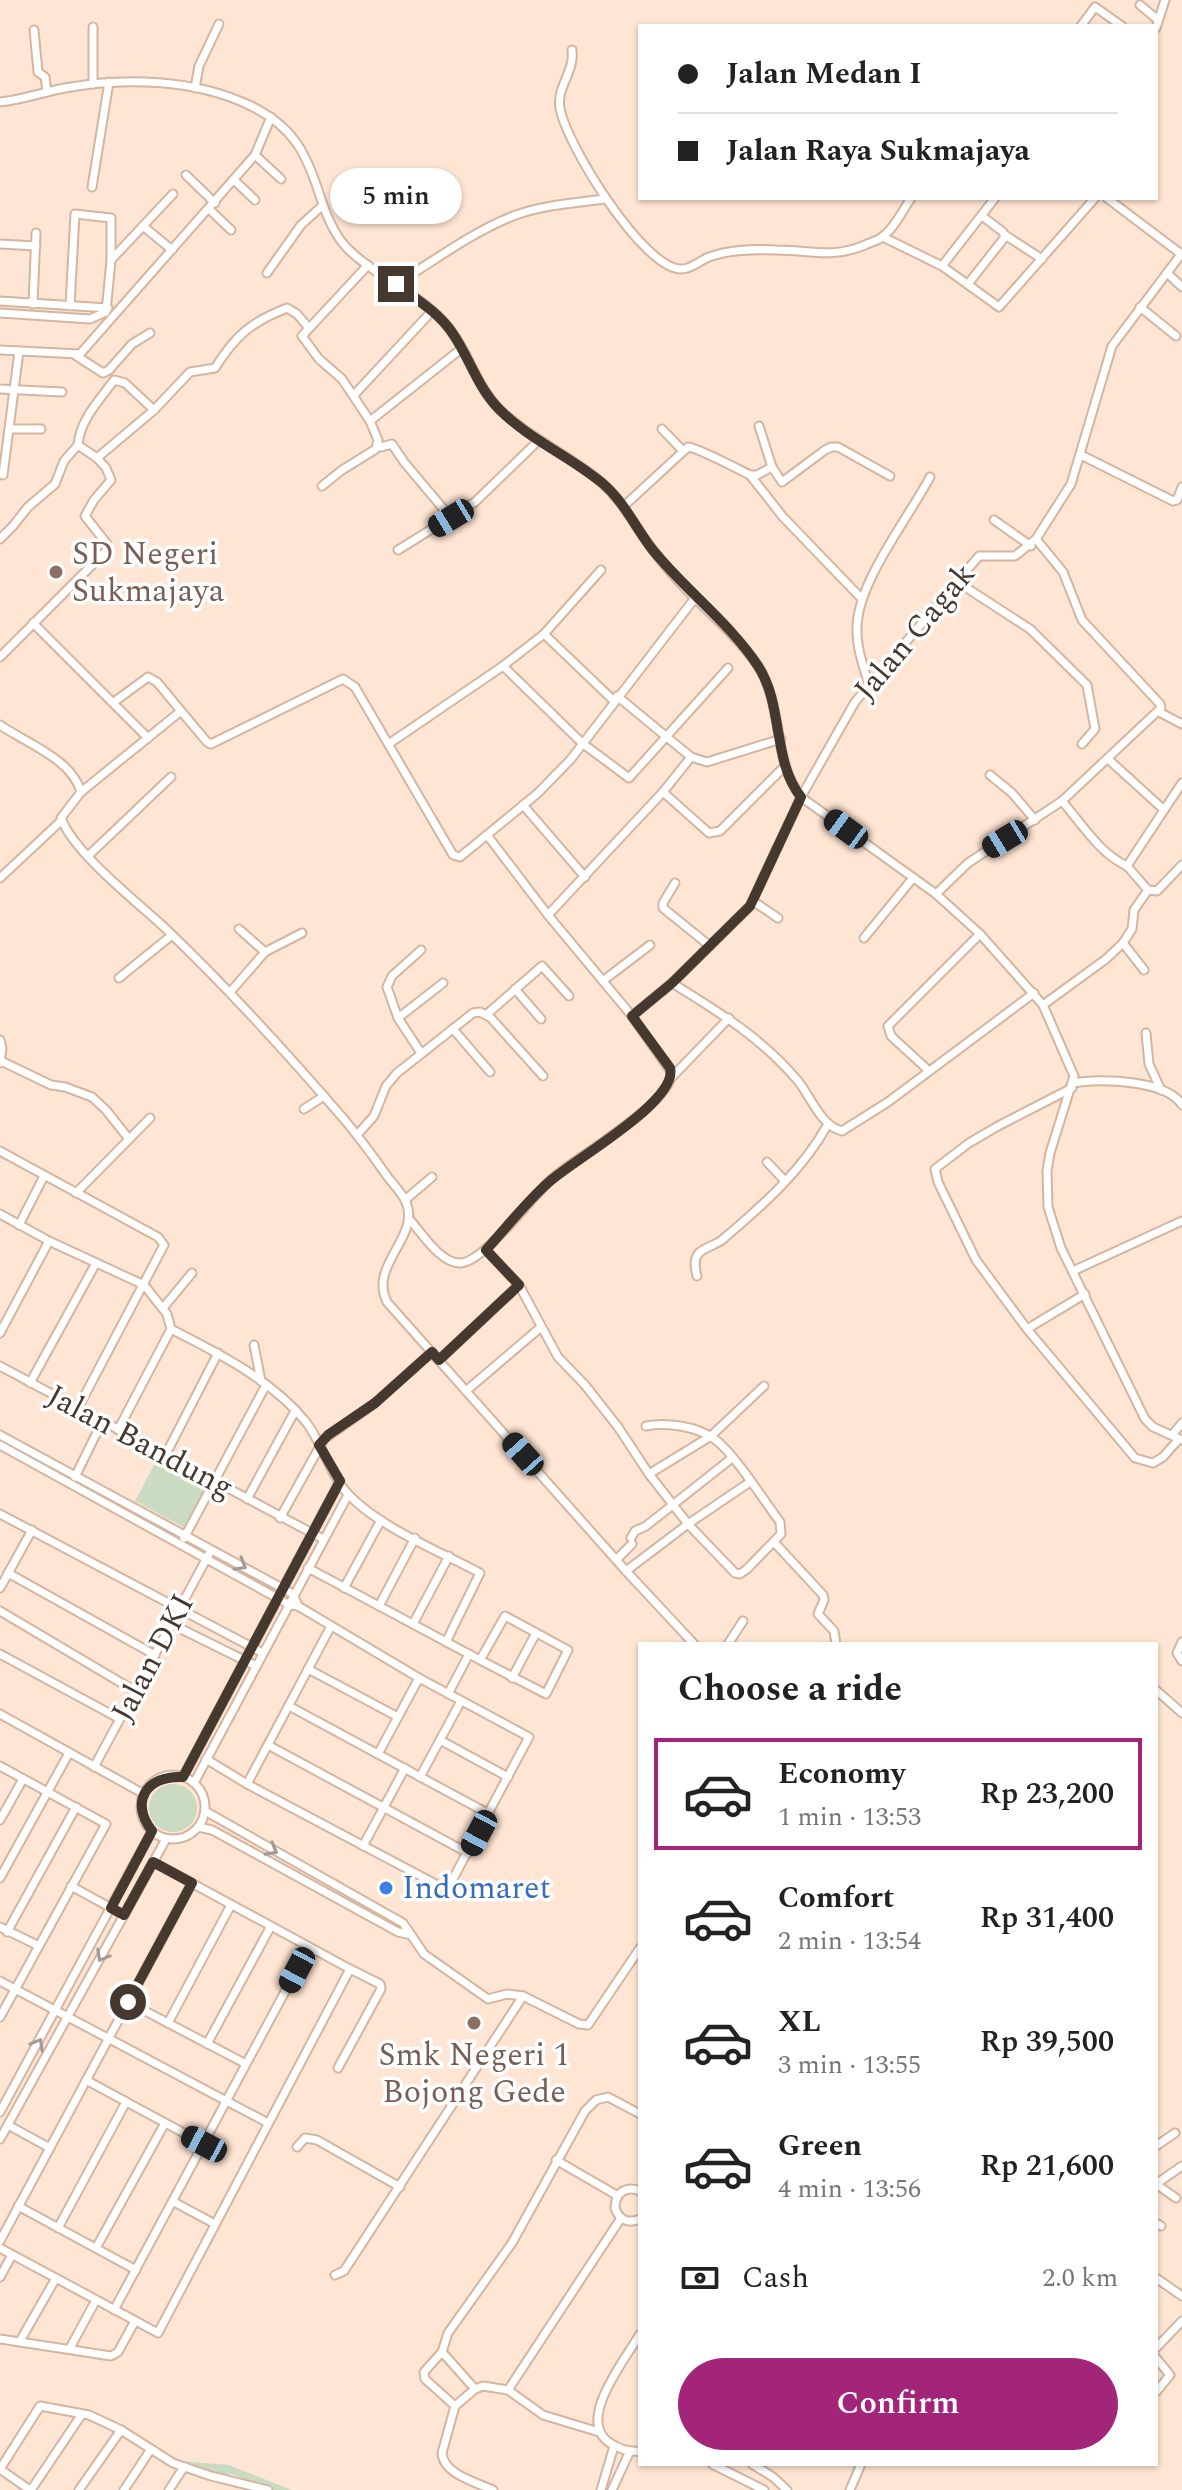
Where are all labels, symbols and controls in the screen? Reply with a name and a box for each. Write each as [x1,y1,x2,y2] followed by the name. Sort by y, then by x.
[726,51,922,97] text: Jalan Medan I
[726,128,1030,174] text: Jalan Raya Sukmajaya
[330,168,462,224] callout: 5 min
[362,176,430,216] text: 5 min
[378,266,414,302] route end
[424,495,478,541] car
[72,530,225,616] place label: SD Negeri Sukmajaya
[842,552,988,712] street label: Jalan Cagak
[47,563,65,581] marker: SD Negeri Sukmajaya
[820,805,872,853] car
[978,816,1032,862] car
[38,1372,242,1512] street label: Jalan Bandung
[498,1428,548,1480] car
[233,1556,247,1571] one-way arrow
[99,1585,207,1731] street label: Jalan DKI
[678,1662,902,1717] text: Choose a ride
[778,1751,905,1797] text: Economy
[682,1758,754,1830] icon: car
[980,1771,1114,1817] text: Rp 23,200
[778,1797,921,1837] text: 1 min · 13:53
[457,1806,501,1860] car
[263,1840,278,1856] one-way arrow
[402,1864,551,1913] place label: Indomaret
[778,1875,894,1921] text: Comfort
[377,1879,395,1897] marker: Indomaret
[682,1882,754,1954] icon: car
[980,1895,1114,1941] text: Rp 31,400
[778,1921,921,1961] text: 2 min · 13:54
[275,1943,319,1997] car
[96,1948,111,1962] one-way arrow
[110,1984,146,2020] route start
[778,1999,821,2045] text: XL
[682,2006,754,2078] icon: car
[465,2014,483,2032] marker: Smk Negeri 1 Bojong Gede
[980,2019,1114,2065] text: Rp 39,500
[379,2031,569,2117] place label: Smk Negeri 1 Bojong Gede
[28,2038,43,2052] one-way arrow
[778,2045,921,2085] text: 3 min · 13:55
[177,2122,231,2166] car
[778,2123,862,2169] text: Green
[682,2130,754,2202] icon: car
[980,2143,1114,2189] text: Rp 21,600
[778,2169,921,2209] text: 4 min · 13:56
[742,2255,809,2301] text: Cash
[678,2256,722,2300] icon: cash
[1042,2258,1118,2298] text: 2.0 km
[678,2358,1118,2450] button: Confirm

